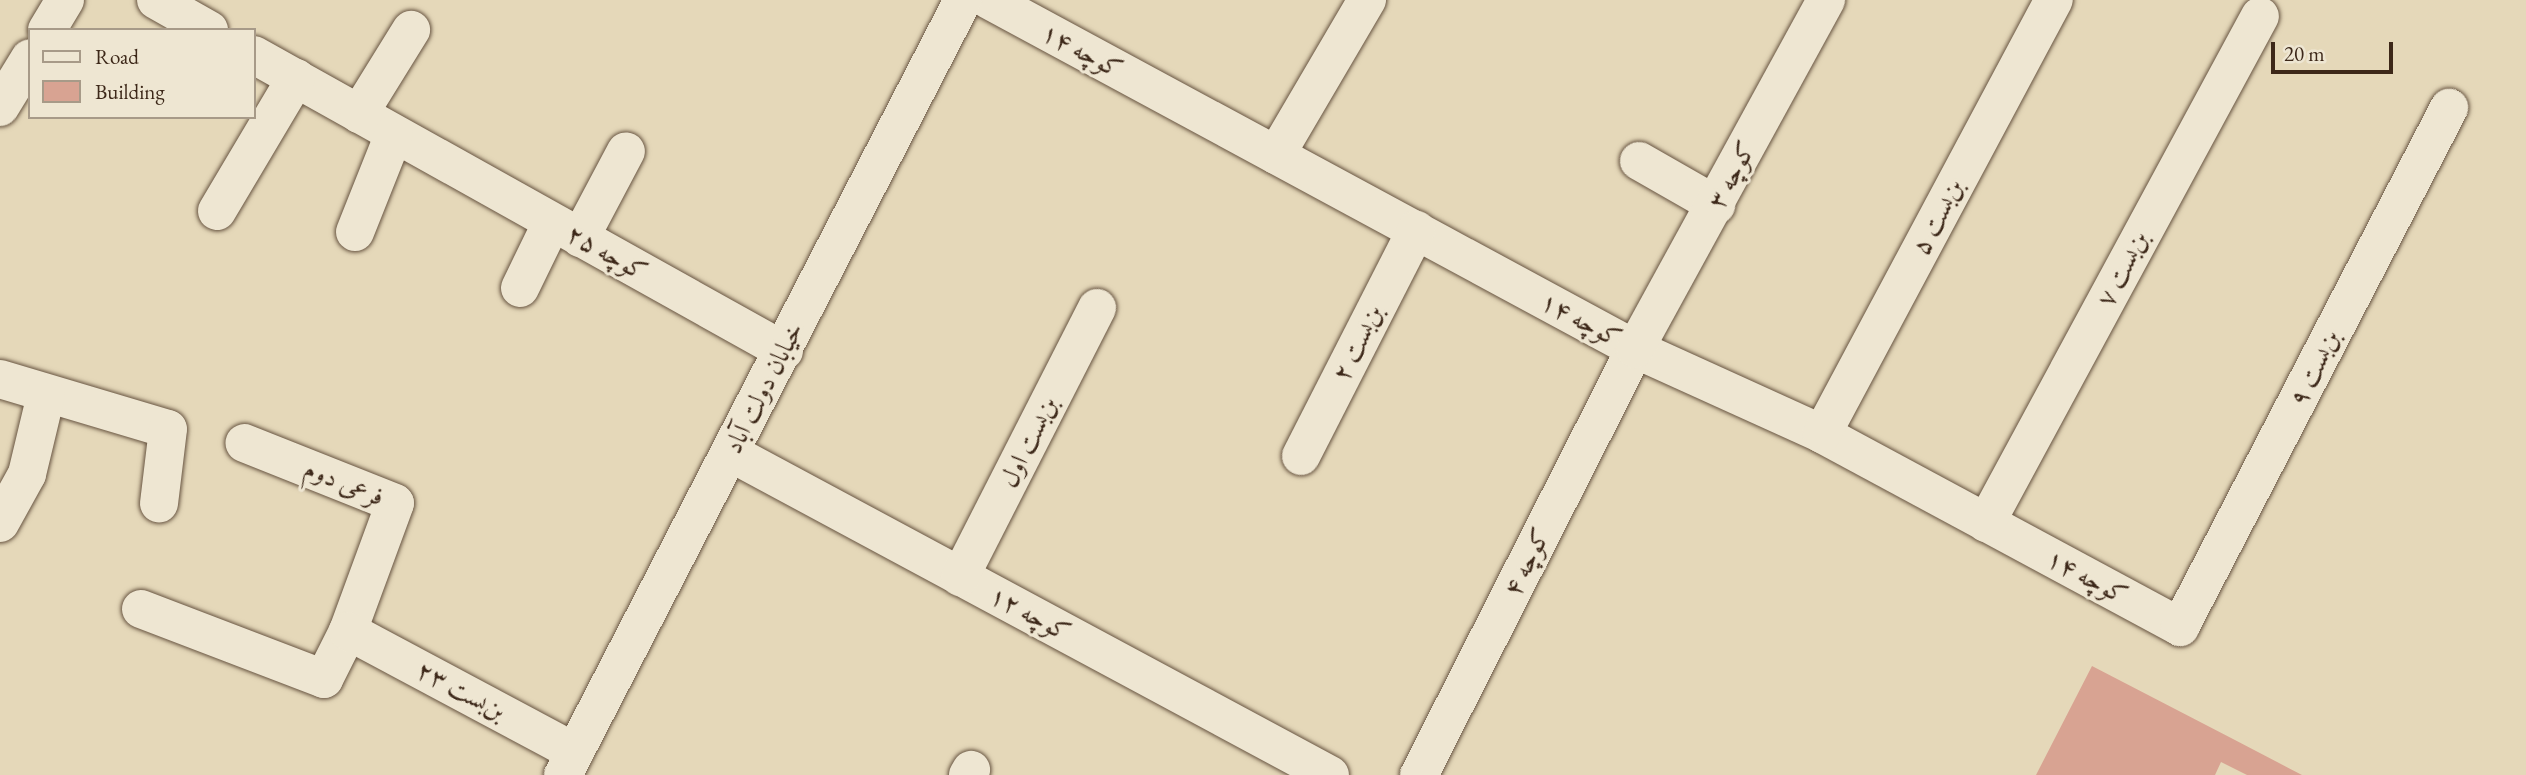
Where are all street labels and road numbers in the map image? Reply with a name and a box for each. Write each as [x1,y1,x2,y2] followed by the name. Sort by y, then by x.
[1036,17,1128,85] street label: کوچه ۱۴
[1701,136,1763,214] street label: کوچه ۳
[1905,174,1971,260] street label: بن‌بست ۵
[561,218,653,288] street label: کوچه ۲۵
[2090,226,2156,312] street label: بن‌بست ۷
[1535,286,1627,354] street label: کوچه ۱۴
[1326,300,1390,386] street label: بن‌بست ۲
[718,317,810,459] street label: خیابان دولت آباد
[2283,325,2347,411] street label: بن‌بست ۹
[993,391,1065,493] street label: بن‌بست اول
[299,453,389,513] street label: فرعی دوم
[1497,523,1557,601] street label: کوچه ۴
[2041,543,2133,611] street label: کوچه ۱۴
[984,580,1076,648] street label: کوچه ۱۲
[411,655,511,727] street label: بن‌بست ۲۳

